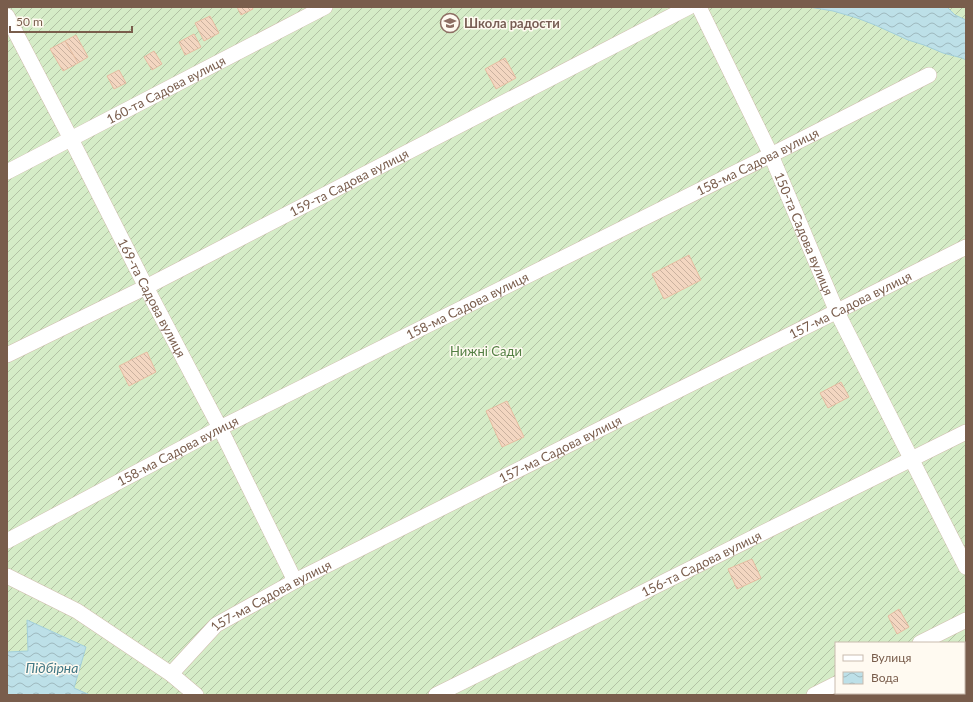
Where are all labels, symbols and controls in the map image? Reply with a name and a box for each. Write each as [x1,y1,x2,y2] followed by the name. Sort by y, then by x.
[10,8,132,34] scale bar
[439,12,461,34] school or university icon: Школа радости
[16,14,43,29] text: 50 m
[464,15,560,31] place label: Школа радости
[104,52,228,127] street label: 160-та Садова вулиця
[694,124,821,199] street label: 158-ма Садова вулиця
[287,145,411,220] street label: 159-та Садова вулиця
[771,170,837,298] street label: 150-та Садова вулиця
[115,236,190,360] street label: 169-та Садова вулиця
[786,267,914,342] street label: 157-ма Садова вулиця
[403,268,531,343] street label: 158-ма Садова вулиця
[450,343,522,359] park label: Нижні Сади
[114,412,241,489] street label: 158-ма Садова вулиця
[496,412,624,486] street label: 157-ма Садова вулиця
[638,527,764,600] street label: 156-та Садова вулиця
[207,556,334,634] street label: 157-ма Садова вулиця
[835,642,965,694] legend
[871,650,911,665] text: Вулиця
[26,659,78,676] water label: Підбірна
[871,670,899,685] text: Вода

